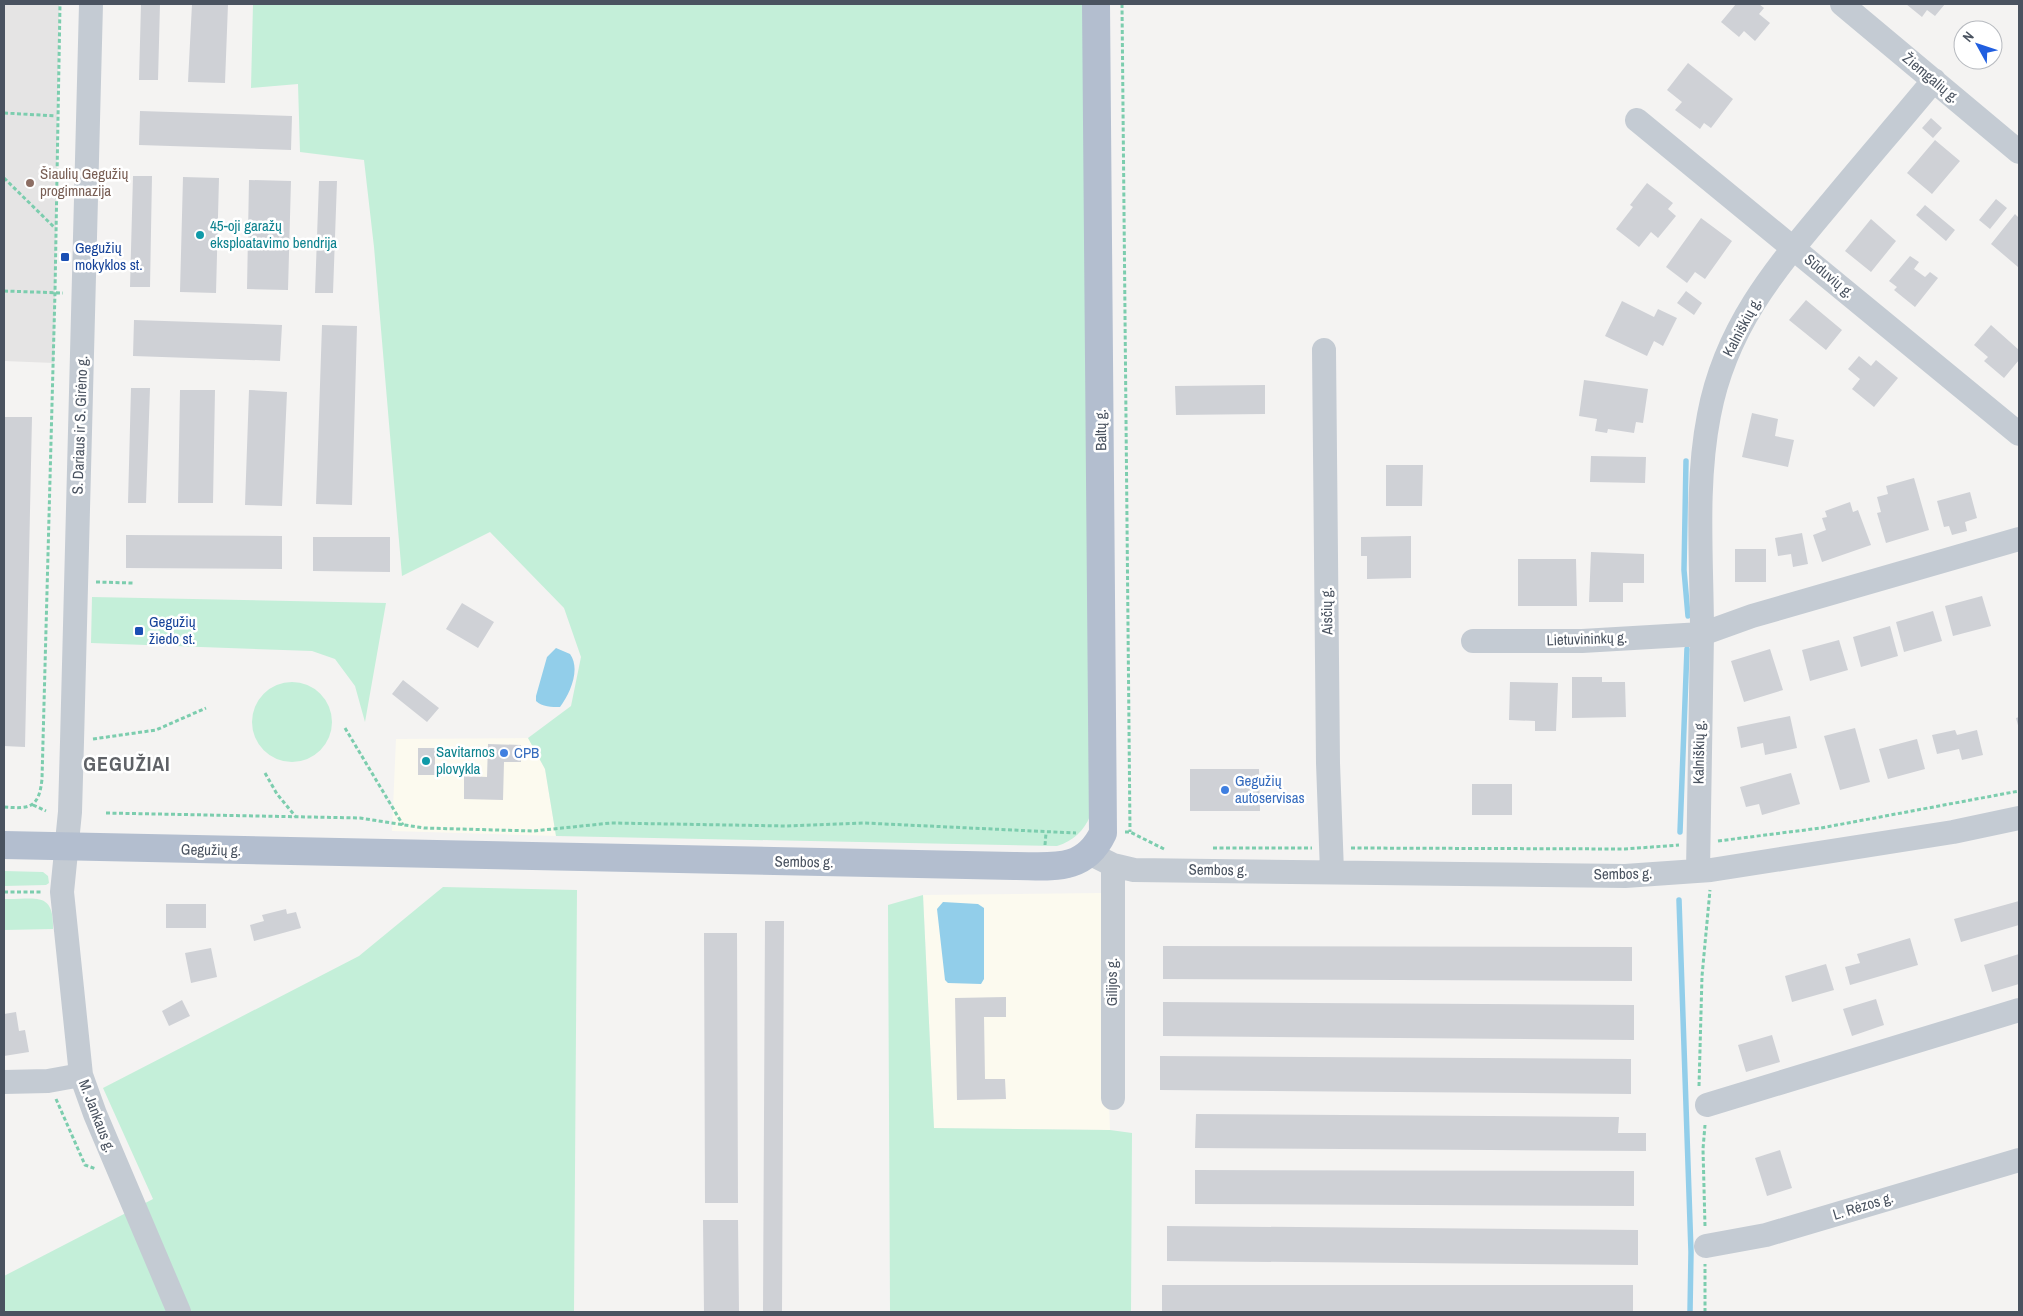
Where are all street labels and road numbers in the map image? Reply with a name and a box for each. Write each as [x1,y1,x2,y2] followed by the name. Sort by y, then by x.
[1898,48,1964,108] street label: Žiemgalių g.
[1800,249,1859,303] street label: Sūduvių g.
[1717,293,1766,360] street label: Kalniškių g.
[67,355,92,495] street label: S. Dariaus ir S. Girėno g.
[1090,409,1111,451] street label: Baltų g.
[1316,587,1337,636] street label: Aisčių g.
[1546,627,1628,650] street label: Lietuvininkų g.
[1687,720,1710,784] street label: Kalniškių g.
[181,838,241,861] street label: Gegužių g.
[774,850,834,873] street label: Sembos g.
[1188,858,1248,881] street label: Sembos g.
[1593,862,1653,885] street label: Sembos g.
[1101,958,1122,1006] street label: Gilijos g.
[74,1076,121,1155] street label: M. Jankaus g.
[1830,1186,1896,1225] street label: L. Rėzos g.

